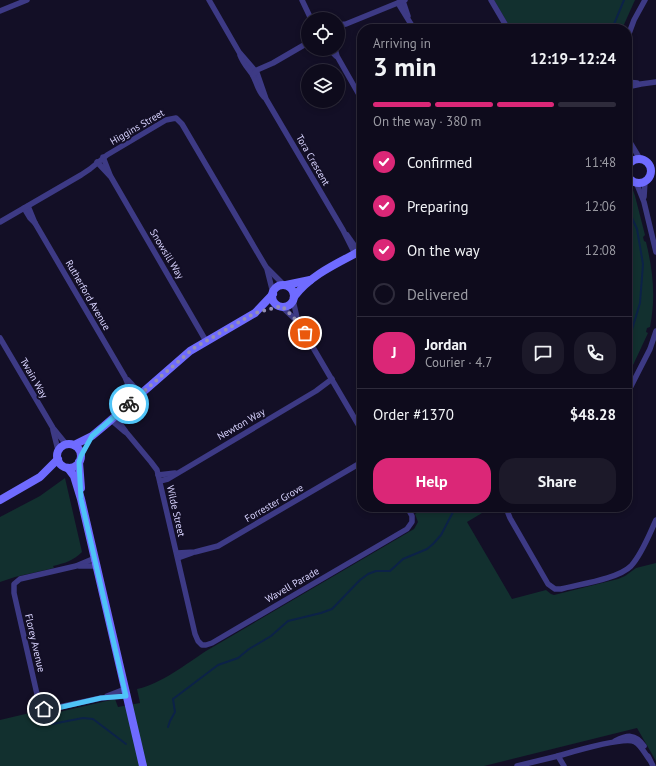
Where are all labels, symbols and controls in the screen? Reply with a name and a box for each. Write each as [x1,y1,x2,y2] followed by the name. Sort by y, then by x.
[301,12,345,108] map controls
[301,12,345,56] button: locate
[373,35,431,52] text: Arriving in
[530,49,616,68] text: 12:19–12:24
[373,50,436,83] text: 3 min
[301,64,345,108] button: layers
[107,106,167,148] street label: Higgins Street
[373,113,481,130] text: On the way · 380 m
[293,132,333,189] street label: Tora Crescent
[373,151,395,173] icon: check
[407,153,472,172] text: Confirmed
[585,154,616,171] text: 11:48
[373,195,395,217] icon: check
[407,197,469,216] text: Preparing
[585,198,616,215] text: 12:06
[147,227,187,282] street label: Snowsill Way
[373,239,395,261] icon: check
[407,241,480,260] text: On the way
[585,242,616,259] text: 12:08
[63,257,113,333] street label: Rutherford Avenue
[407,285,468,304] text: Delivered
[288,316,322,350] pin
[294,322,316,344] icon: bag
[522,332,564,374] button: chat
[574,332,616,374] button: phone
[425,335,467,354] text: Jordan
[391,343,397,362] text: J
[425,354,492,371] text: Courier · 4.7
[17,355,51,401] street label: Twain Way
[109,384,149,424] courier
[118,393,140,415] icon: bike
[215,405,268,443] street label: Newton Way
[373,405,454,424] text: Order #1370
[570,405,616,424] text: $48.28
[373,458,491,504] button: Help
[499,458,616,504] button: Share
[242,481,306,525] street label: Forrester Grove
[164,484,188,539] street label: Wilde Street
[263,564,321,606] street label: Wavell Parade
[22,613,48,673] street label: Florey Avenue
[27,692,61,726] pin
[33,698,55,720] icon: home

